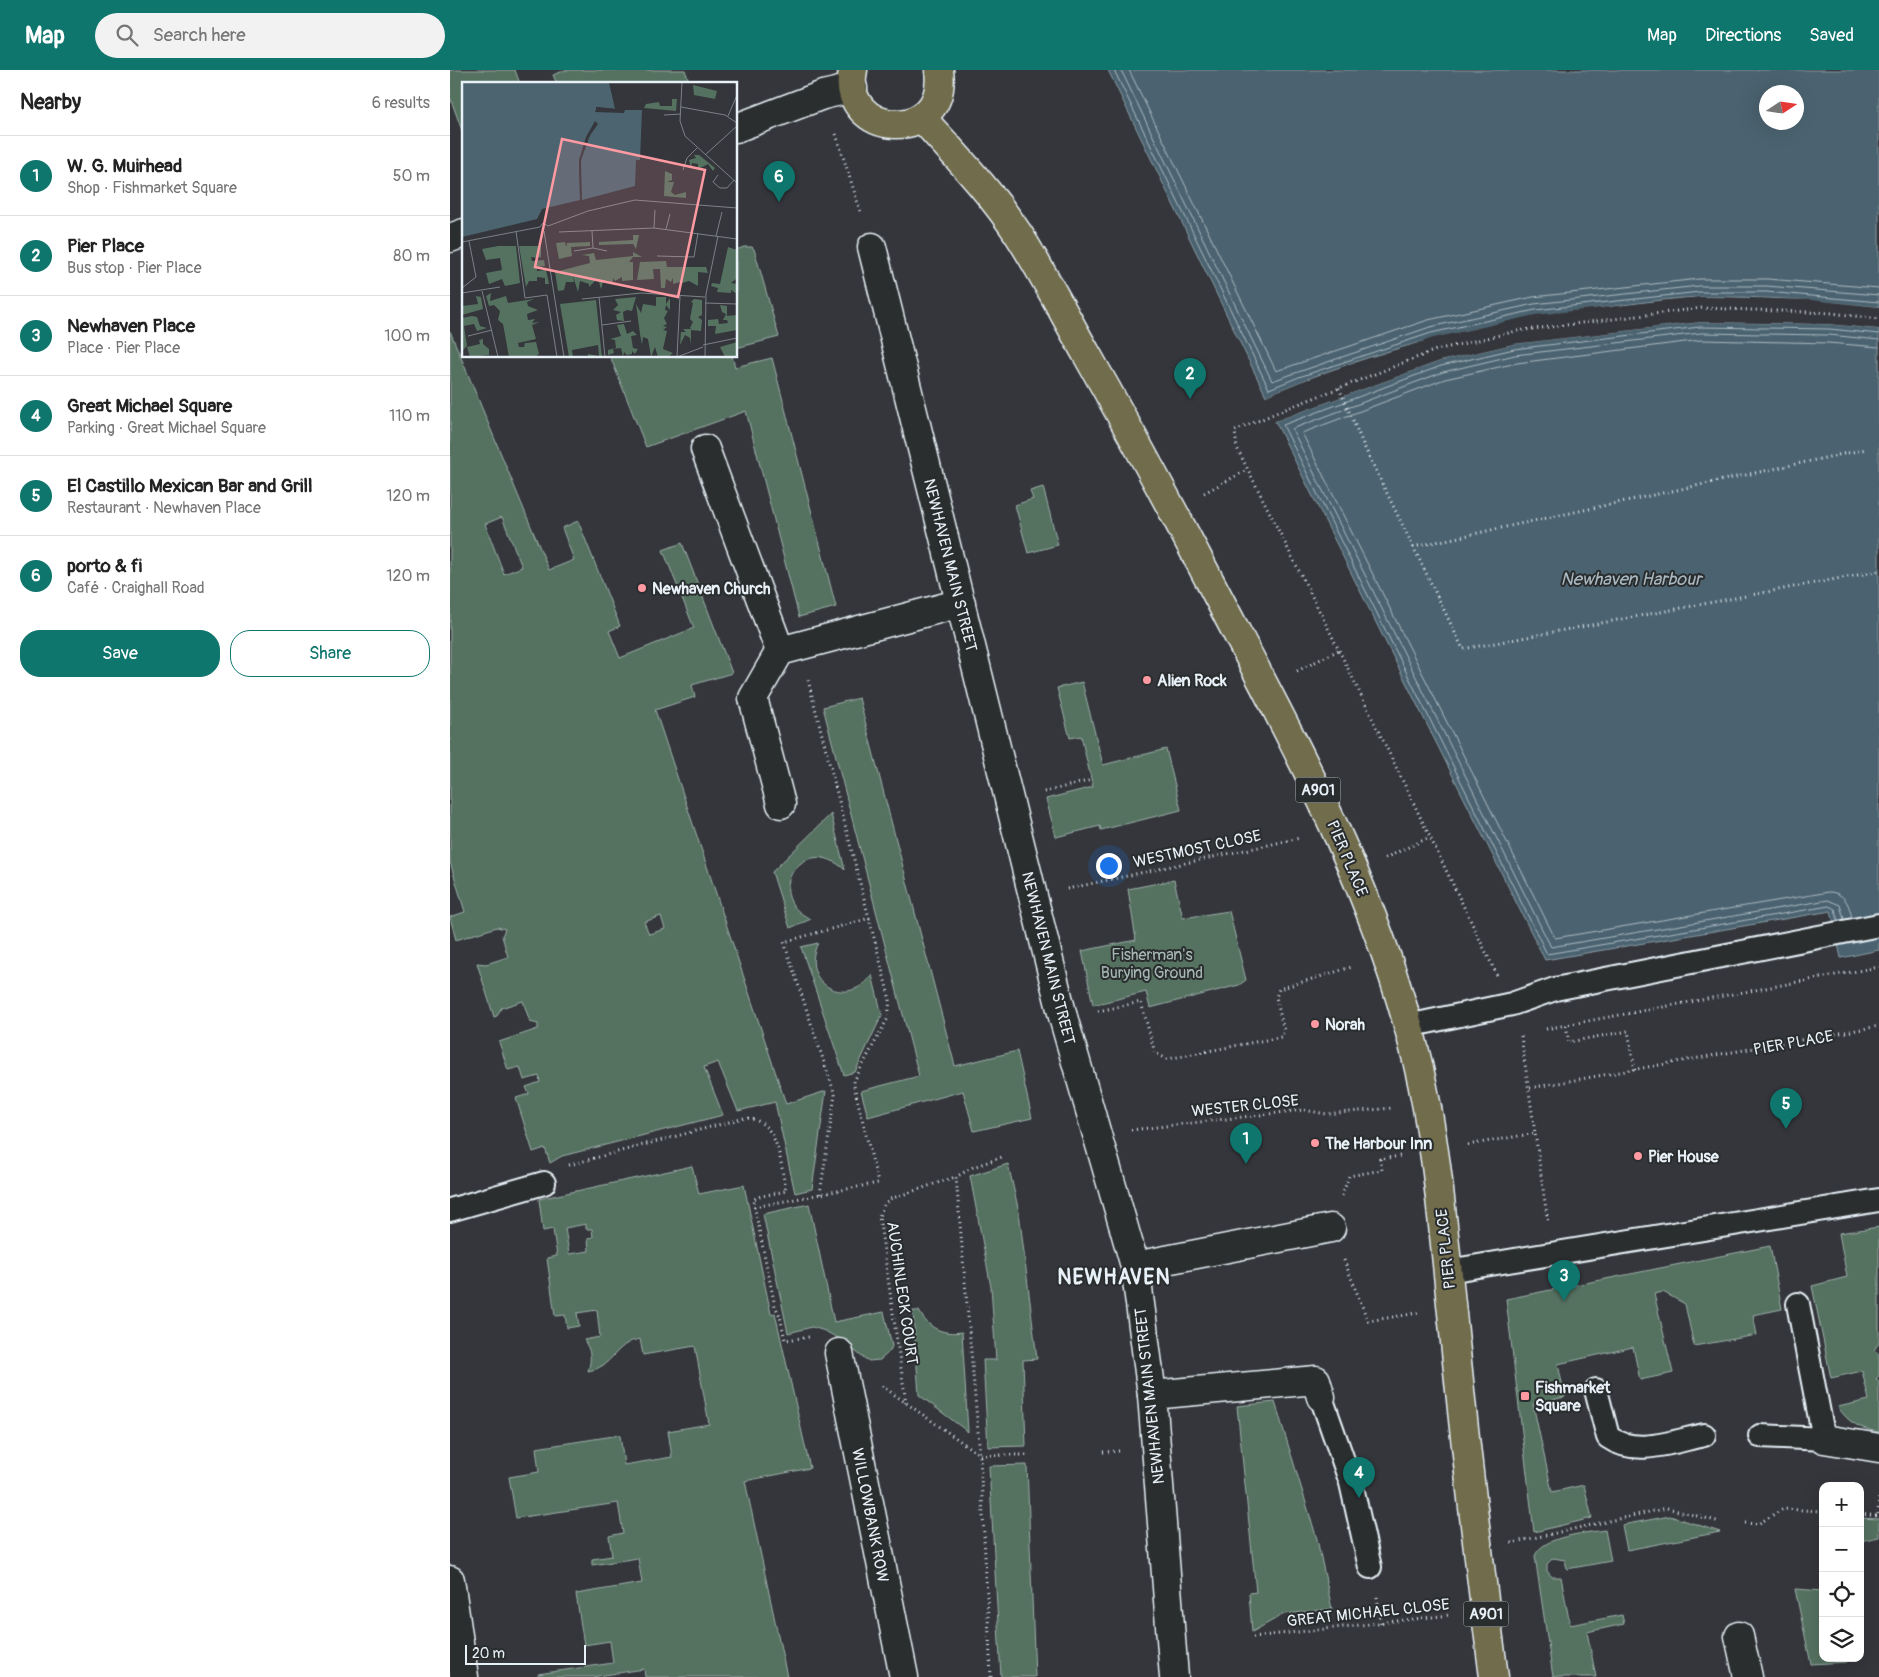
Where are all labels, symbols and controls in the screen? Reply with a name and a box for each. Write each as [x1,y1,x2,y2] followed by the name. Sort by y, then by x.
[95,13,445,58] search box
[25,21,65,50] text: Map
[113,21,141,49] icon: search
[153,23,246,47] text: Search here
[1647,24,1677,47] text: Map
[1705,24,1781,47] text: Directions
[1809,24,1854,47] text: Saved
[462,82,738,358] inset map
[1759,85,1804,130] north arrow
[20,89,81,116] text: Nearby
[372,93,430,113] text: 6 results
[67,154,182,178] text: W. G. Muirhead
[763,161,795,202] pin: 6
[33,166,39,186] text: 1
[393,166,430,186] text: 50 m
[67,178,237,198] text: Shop · Fishmarket Square
[67,234,144,258] text: Pier Place
[32,246,40,266] text: 2
[393,246,430,266] text: 80 m
[67,258,202,278] text: Bus stop · Pier Place
[67,314,195,338] text: Newhaven Place
[32,326,40,346] text: 3
[384,326,430,346] text: 100 m
[67,338,180,358] text: Place · Pier Place
[1174,358,1206,399] pin: 2
[67,394,232,418] text: Great Michael Square
[31,406,41,426] text: 4
[389,406,430,426] text: 110 m
[67,418,266,438] text: Parking · Great Michael Square
[67,474,312,498] text: El Castillo Mexican Bar and Grill
[919,477,981,654] street label: NEWHAVEN MAIN STREET
[32,486,40,506] text: 5
[386,486,430,506] text: 120 m
[67,498,261,518] text: Restaurant · Newhaven Place
[67,554,142,578] text: porto & fi
[31,566,41,586] text: 6
[386,566,430,586] text: 120 m
[1561,568,1704,591] water label: Newhaven Harbour
[67,578,205,598] text: Café · Craighall Road
[652,579,771,599] place label: Newhaven Church
[636,582,648,594] marker: Newhaven Church
[20,630,220,677] button: Save
[230,630,430,677] button: Share
[1157,671,1227,691] place label: Alien Rock
[1141,674,1153,686] marker: Alien Rock
[1296,778,1340,802] road number: A901
[1322,817,1372,900] street label: PIER PLACE
[1131,826,1263,872] street label: WESTMOST CLOSE
[1096,853,1122,879] your location
[1017,870,1079,1047] street label: NEWHAVEN MAIN STREET
[1101,945,1203,983] park label: Fisherman's Burying Ground
[1325,1015,1366,1035] place label: Norah
[1309,1018,1321,1030] marker: Norah
[1752,1026,1835,1060] street label: PIER PLACE
[1770,1088,1802,1129] pin: 5
[1190,1090,1300,1122] street label: WESTER CLOSE
[1230,1123,1262,1164] pin: 1
[1324,1134,1432,1154] place label: The Harbour Inn
[1309,1137,1321,1149] marker: The Harbour Inn
[1648,1147,1720,1167] place label: Pier House
[1632,1150,1644,1162] marker: Pier House
[1432,1208,1460,1290] street label: PIER PLACE
[882,1220,922,1366] street label: AUCHINLECK COURT
[1548,1260,1580,1301] pin: 3
[1057,1264,1171,1291] district label: NEWHAVEN
[1131,1307,1169,1485] street label: NEWHAVEN MAIN STREET
[1535,1378,1611,1416] place label: Fishmarket Square
[1519,1390,1531,1402] marker: Fishmarket Square
[847,1446,893,1584] street label: WILLOWBANK ROW
[1343,1457,1375,1498] pin: 4
[1819,1482,1864,1662] map controls
[1819,1482,1864,1527] button: +
[1819,1527,1864,1572] button: −
[1819,1572,1864,1617] button: locate
[1286,1594,1450,1631] street label: GREAT MICHAEL CLOSE
[1464,1602,1508,1626] road number: A901
[1819,1617,1864,1662] button: layers
[465,1642,586,1665] scale bar
[472,1645,505,1662] text: 20 m

